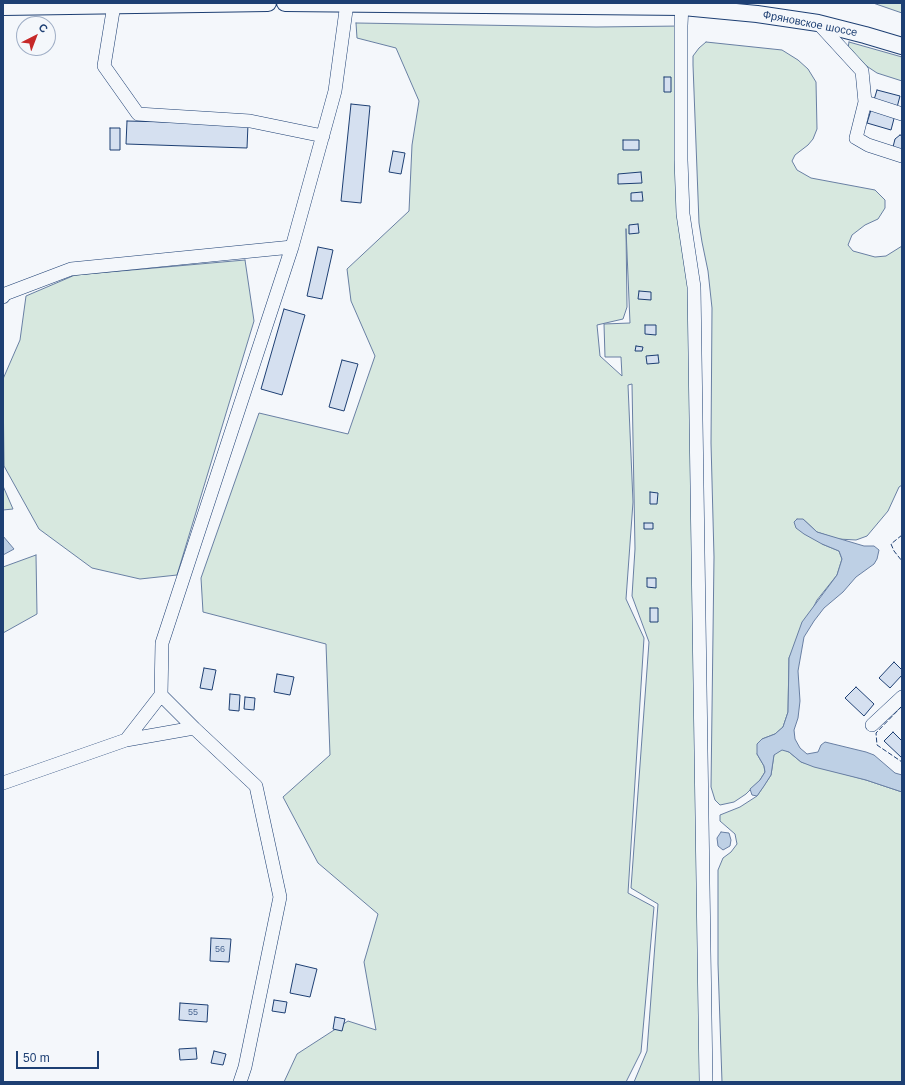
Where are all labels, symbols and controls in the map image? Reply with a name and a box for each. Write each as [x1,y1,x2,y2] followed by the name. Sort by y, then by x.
[762,8,858,40] street label: Фряновское шоссе
[16,16,56,56] north arrow
[36,21,50,35] text: С
[215,945,225,955] house number: 56
[188,1008,198,1018] house number: 55
[18,1043,101,1069] scale bar
[23,1051,50,1065] text: 50 m

